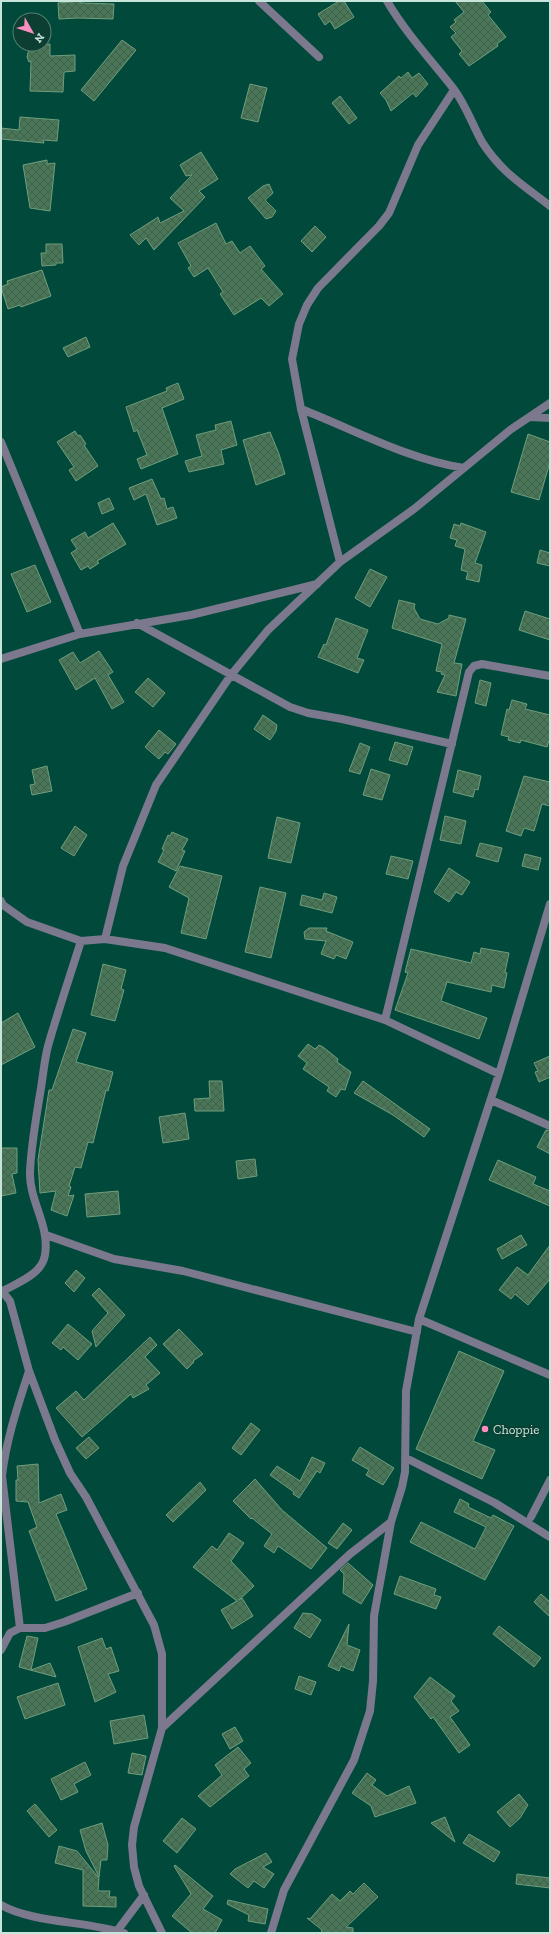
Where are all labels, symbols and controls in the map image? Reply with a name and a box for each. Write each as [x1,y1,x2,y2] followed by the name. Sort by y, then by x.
[12,12,52,52] north arrow
[31,31,47,46] text: N
[493,1422,539,1437] place label: Choppie
[480,1424,490,1434] marker: Choppie

